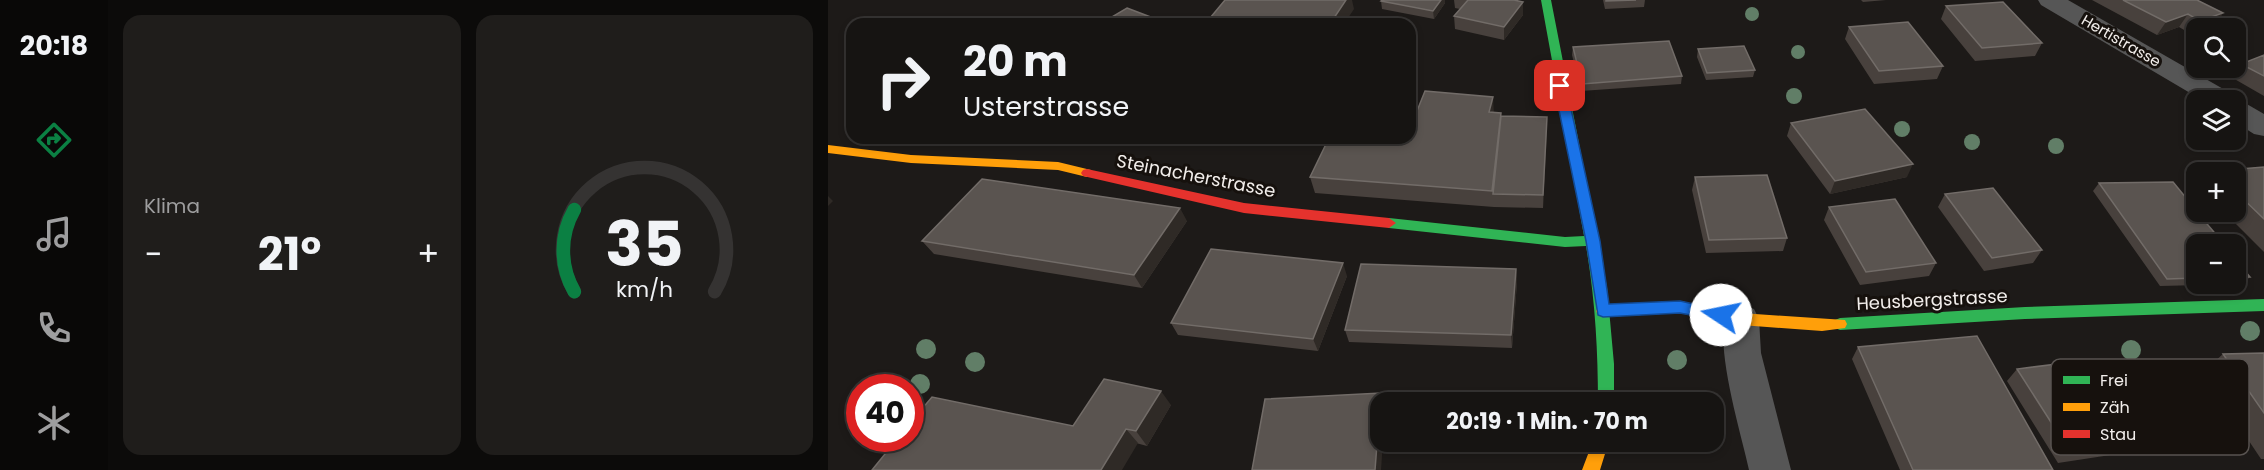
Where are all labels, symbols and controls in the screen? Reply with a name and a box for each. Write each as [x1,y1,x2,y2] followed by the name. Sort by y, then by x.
[2078,9,2165,72] street label: Hertistrasse
[2186,18,2246,294] map controls
[2186,18,2246,78] button: search
[20,27,88,64] text: 20:18
[963,32,1068,91] text: 20 m
[864,42,942,120] icon: right
[1534,60,1585,111] pin
[1543,69,1576,102] icon: arrive
[963,88,1129,125] text: Usterstrasse
[2186,90,2246,150] button: layers
[33,119,75,161] icon: directions
[1114,148,1278,203] street label: Steinacherstrasse
[2186,162,2246,222] button: +
[144,192,200,220] text: Klima
[605,200,683,288] text: 35
[33,213,75,255] icon: music
[258,223,321,286] text: 21°
[144,231,162,278] text: −
[417,231,440,278] text: +
[2186,234,2246,294] button: −
[616,274,673,305] text: km/h
[1689,283,1753,347] position arrow
[1856,283,2008,316] street label: Heusbergstrasse
[33,307,75,349] icon: phone
[2051,359,2249,455] legend
[2100,369,2128,392] text: Frei
[846,374,924,452] speed limit sign: 40
[2100,396,2130,419] text: Zäh
[33,402,75,444] icon: climate
[1446,406,1648,437] text: 20:19 · 1 Min. · 70 m
[2100,423,2136,446] text: Stau

